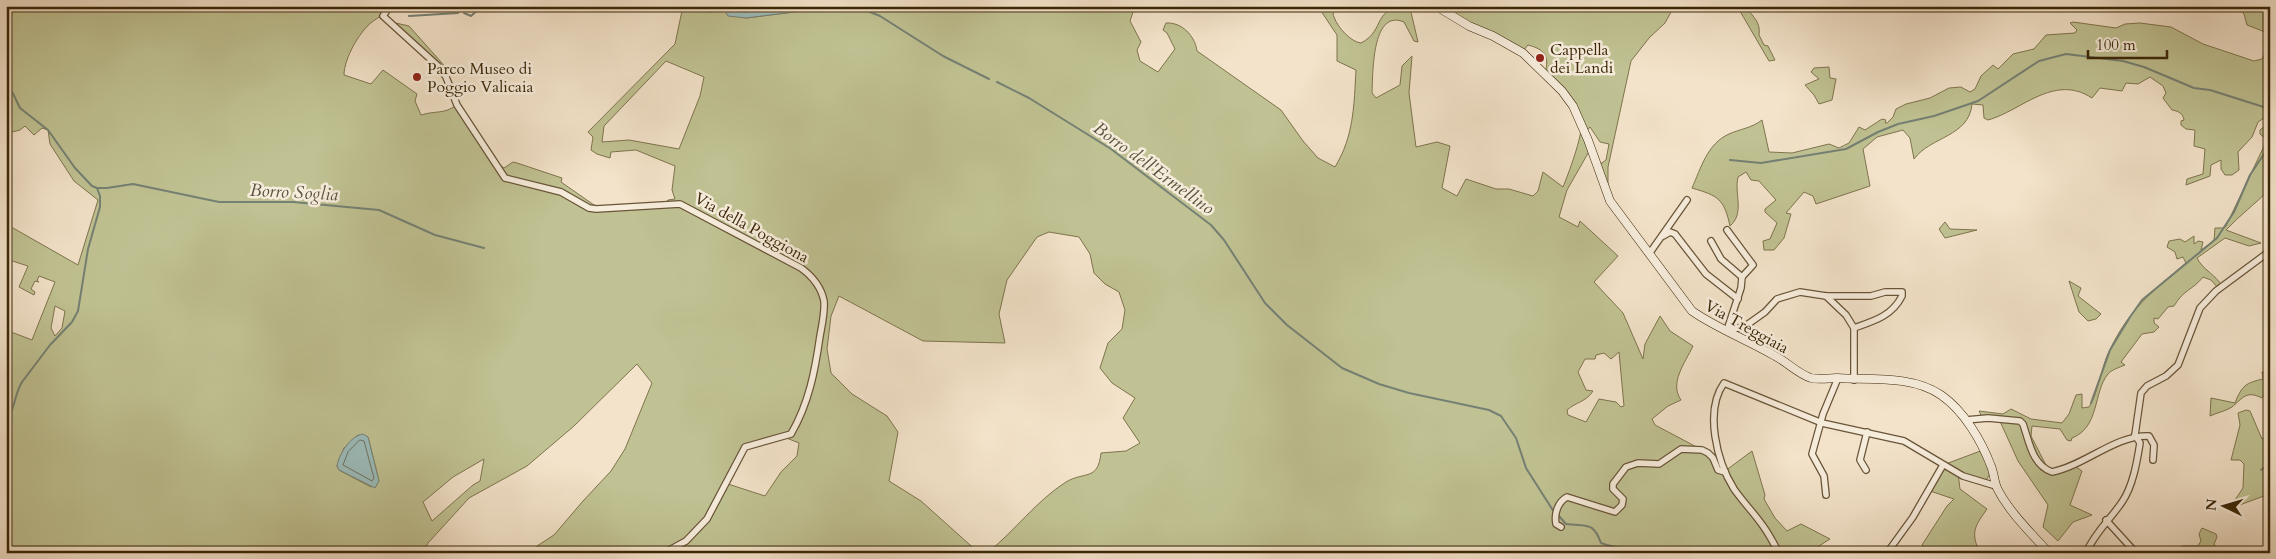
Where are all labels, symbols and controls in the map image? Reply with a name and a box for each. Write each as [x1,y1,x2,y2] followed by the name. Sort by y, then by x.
[2088,28,2167,60] scale bar
[2096,35,2136,55] text: 100 m
[1550,39,1614,79] place label: Cappella dei Landi
[1534,52,1546,64] marker: Cappella dei Landi
[427,58,533,98] place label: Parco Museo di Poggio Valicaia
[411,71,423,83] marker: Parco Museo di Poggio Valicaia
[1088,116,1219,221] water label: Borro dell'Ermellino
[249,178,339,207] water label: Borro Soglia
[690,187,813,269] street label: Via della Poggiona
[1700,295,1793,359] street label: Via Treggiaia
[2198,482,2248,532] north arrow
[2202,498,2222,512] text: N

